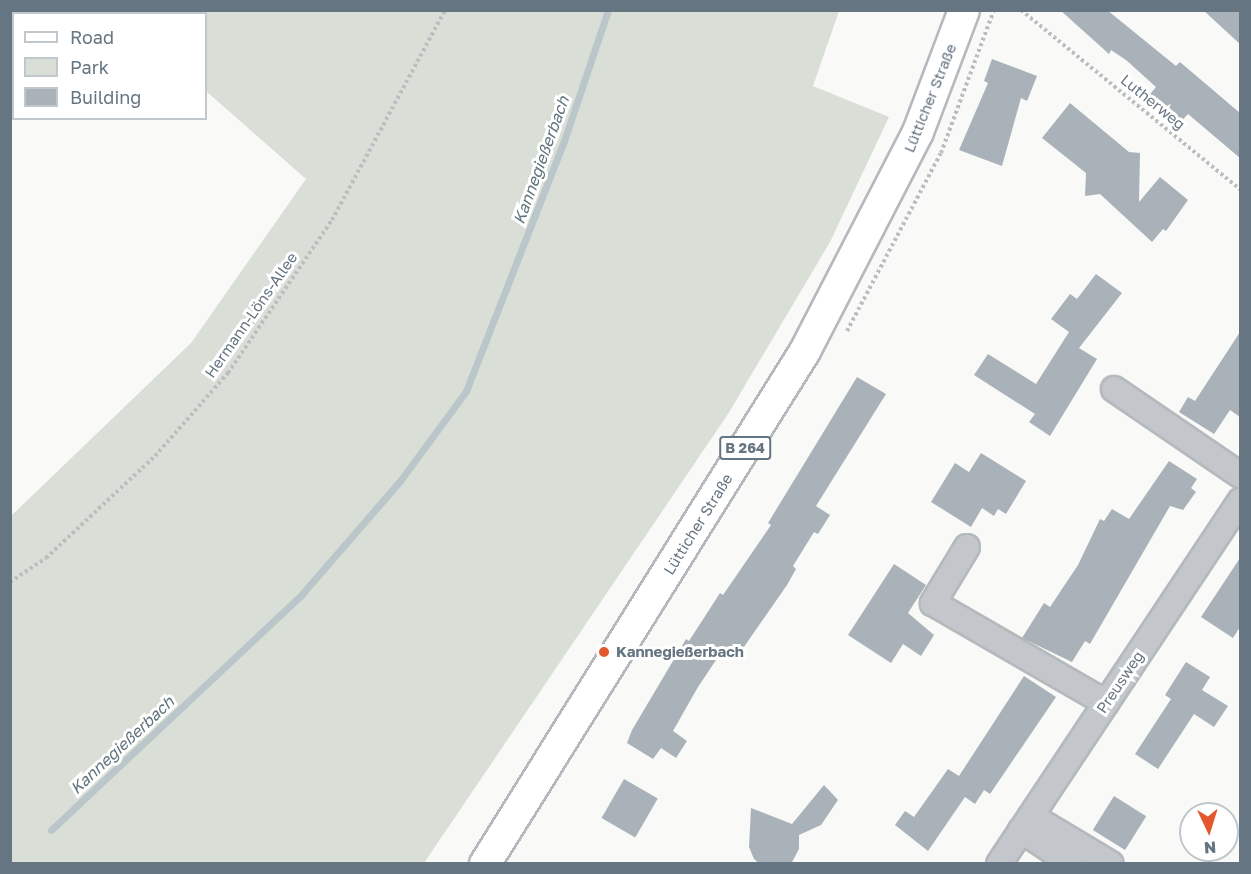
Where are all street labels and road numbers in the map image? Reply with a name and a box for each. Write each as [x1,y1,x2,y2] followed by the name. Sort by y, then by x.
[900,41,960,155] street label: Lütticher Straße
[1117,71,1189,133] street label: Lutherweg
[201,249,301,381] street label: Hermann-Löns-Allee
[718,437,772,459] road number: B 264
[660,470,736,578] street label: Lütticher Straße
[1093,647,1147,717] street label: Preusweg

